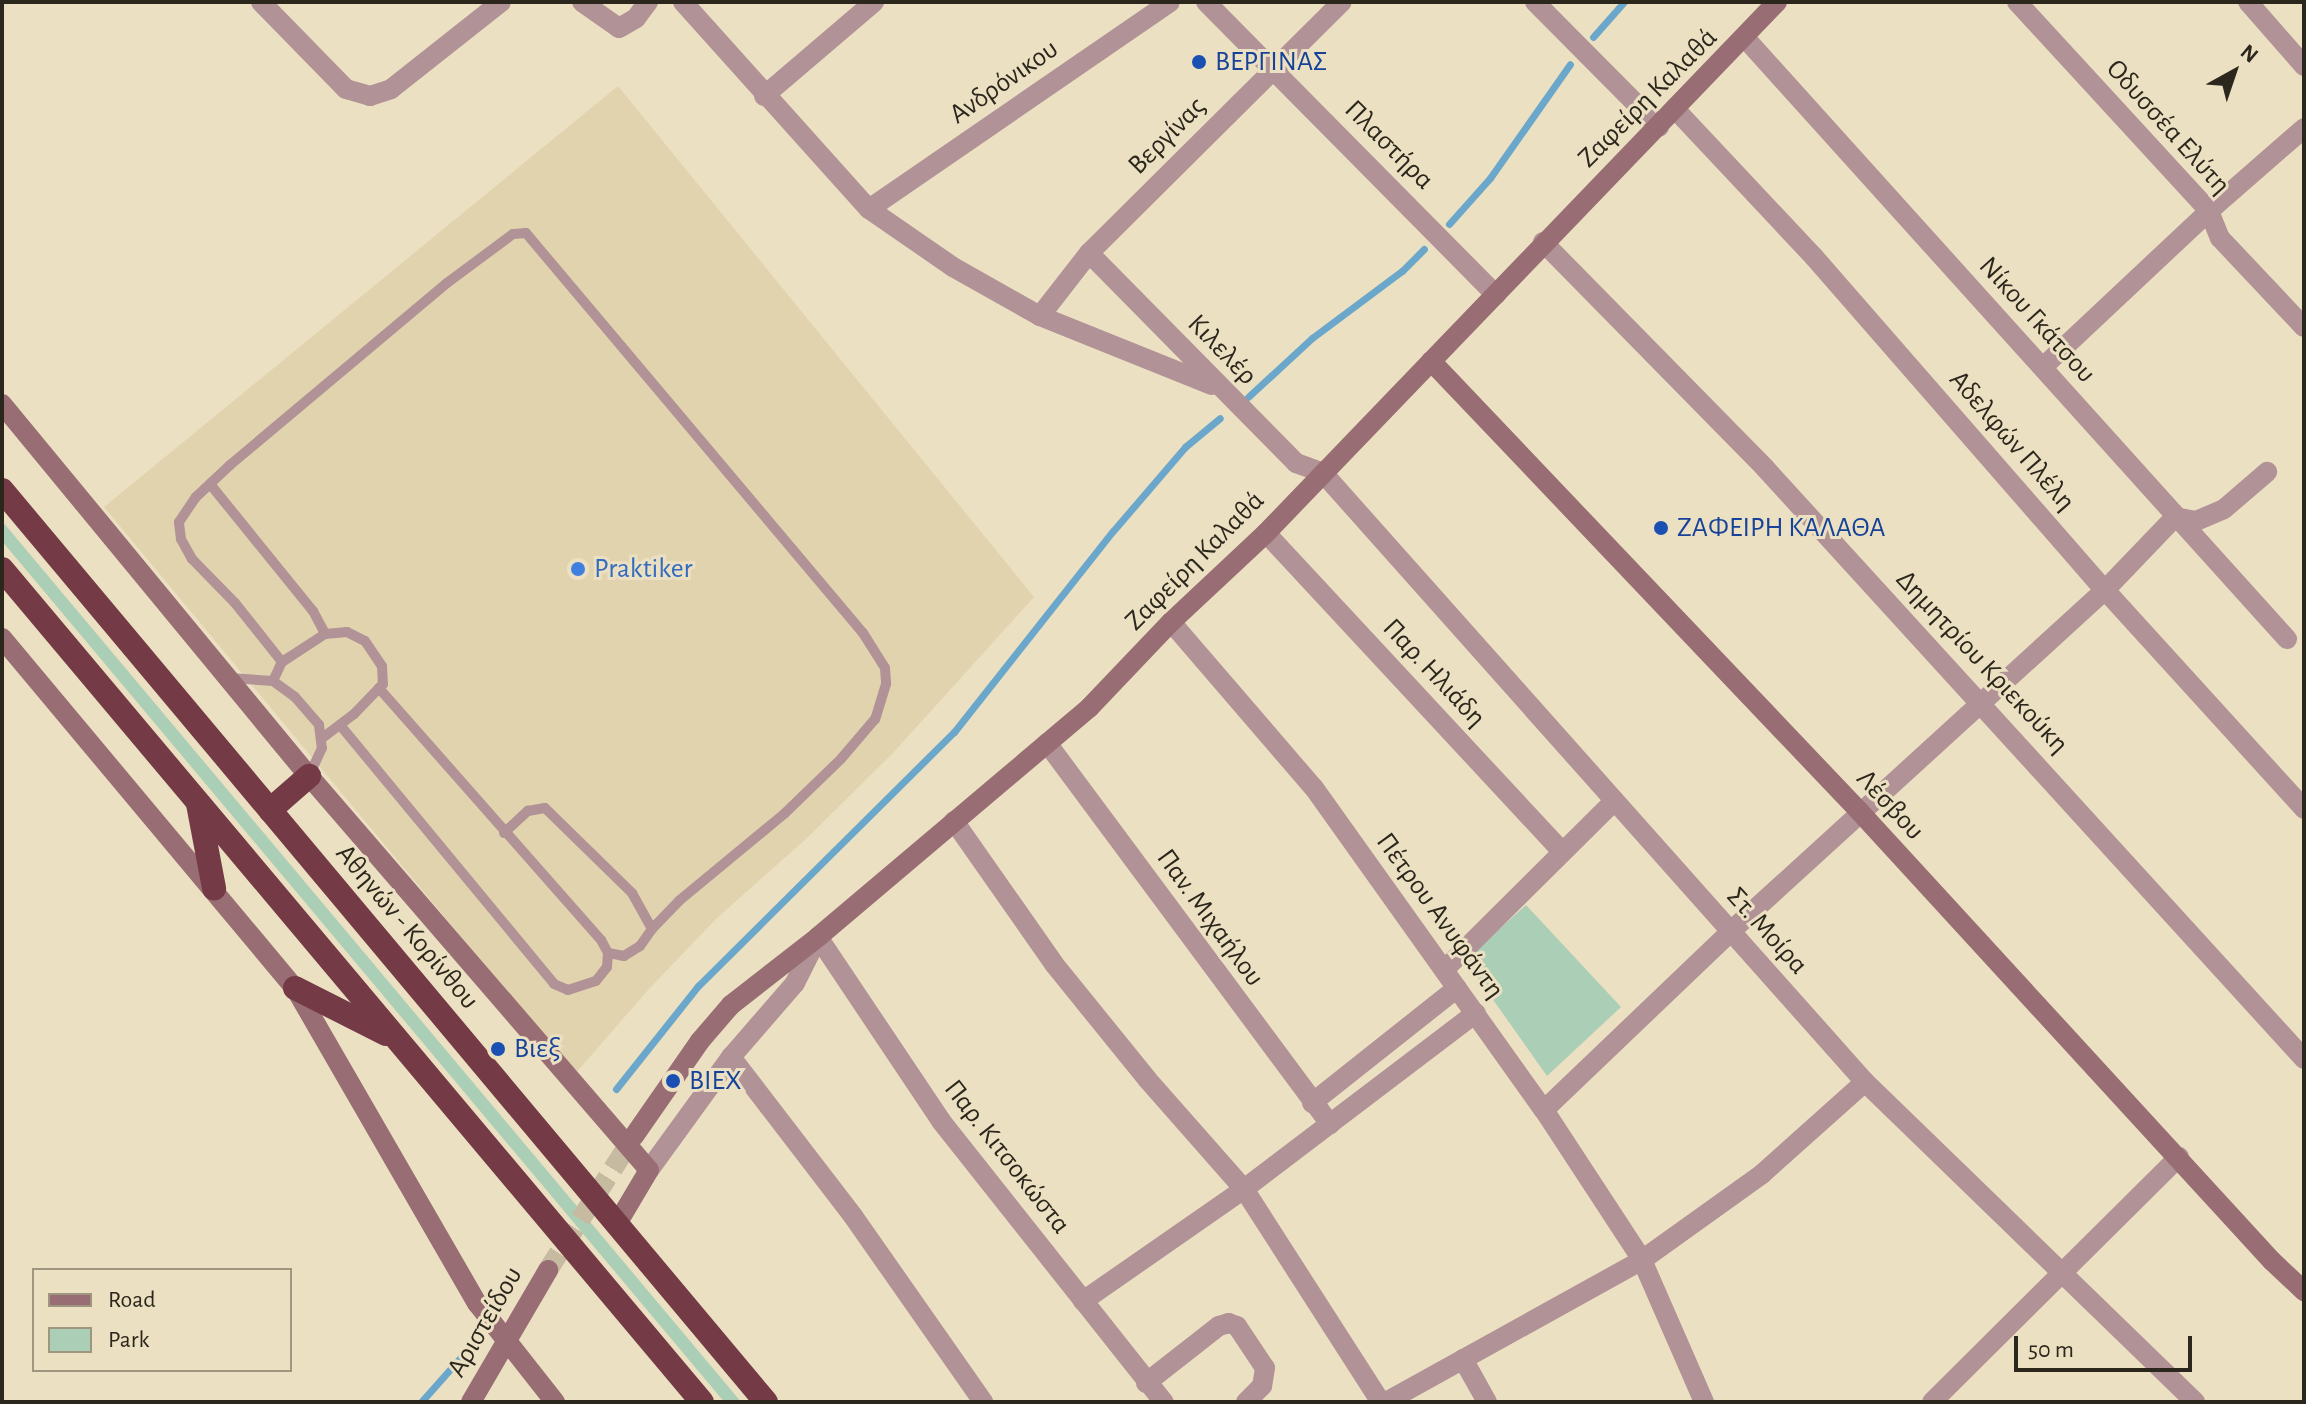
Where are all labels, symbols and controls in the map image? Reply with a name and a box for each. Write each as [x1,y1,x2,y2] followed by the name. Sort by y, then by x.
[1571,21,1725,175] street label: Ζαφείρη Καλαθά
[943,32,1065,132] street label: Ανδρόνικου
[2194,32,2274,112] north arrow
[2236,40,2262,67] text: N
[1215,45,1327,79] place label: ΒΕΡΓΙΝΑΣ
[1190,53,1208,71] marker: ΒΕΡΓΙΝΑΣ
[2099,53,2237,201] street label: Οδυσσέα Ελύτη
[1121,90,1213,182] street label: Βεργίνας
[1337,93,1441,197] street label: Πλαστήρα
[1971,250,2103,390] street label: Νίκου Γκάτσου
[1180,308,1264,392] street label: Κιλελέρ
[1942,364,2082,518] street label: Αδελφών Πλέλη
[1118,484,1272,638] street label: Ζαφείρη Καλαθά
[1677,511,1885,545] place label: ΖΑΦΕΙΡΗ ΚΑΛΑΘΑ
[1652,519,1670,537] marker: ΖΑΦΕΙΡΗ ΚΑΛΑΘΑ
[594,552,693,586] place label: Praktiker
[569,560,587,578] marker: Praktiker
[1888,563,2076,761] street label: Δημητρίου Κριεκούκη
[1375,612,1493,734] street label: Παρ. Ηλιάδη
[1849,763,1931,847] street label: Λέσβου
[1369,827,1511,1005] street label: Πέτρου Ανυφάντη
[328,838,486,1016] street label: Αθηνών - Κορίνθου
[1149,843,1271,993] street label: Παν. Μιχαήλου
[1719,880,1815,982] street label: Στ. Μοίρα
[514,1032,560,1066] place label: Βιεξ
[489,1040,507,1058] marker: Βιεξ
[689,1064,742,1098] place label: ΒΙΕΧ
[664,1072,682,1090] marker: ΒΙΕΧ
[936,1073,1078,1241] street label: Παρ. Κιτσοκώστα
[440,1261,530,1383] street label: Αριστείδου
[32,1268,292,1372] legend
[108,1288,156,1312] text: Road
[2018,1320,2196,1370] scale bar
[108,1328,149,1352] text: Park
[2028,1338,2074,1362] text: 50 m

